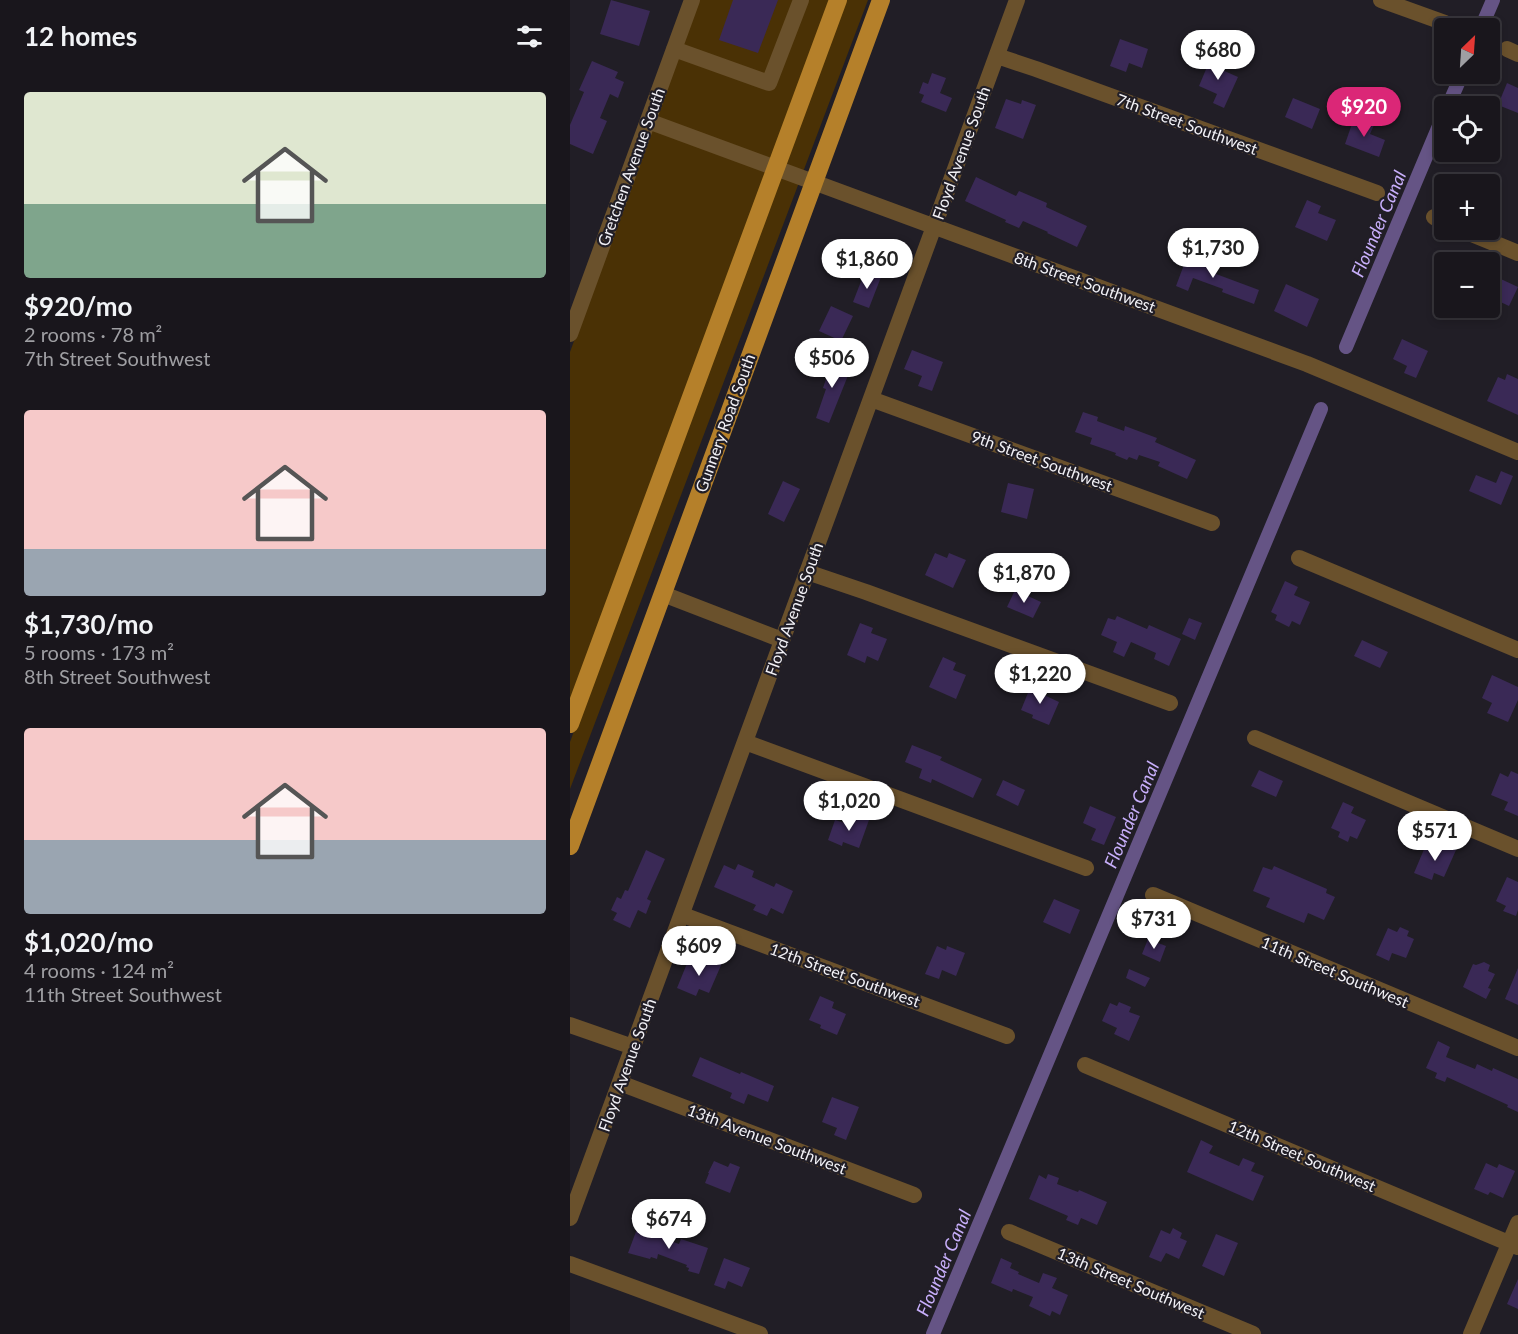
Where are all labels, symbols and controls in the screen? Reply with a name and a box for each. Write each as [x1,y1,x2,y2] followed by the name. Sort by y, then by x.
[1434,18,1500,84] north arrow
[1434,18,1500,318] map controls
[24,20,137,52] text: 12 homes
[513,20,546,53] icon: filters
[1182,30,1254,81] pin: $680
[1195,37,1241,61] text: $680
[928,84,993,222] street label: Floyd Avenue South
[593,85,668,249] street label: Gretchen Avenue South
[1328,87,1400,138] pin: $920
[1114,89,1261,158] street label: 7th Street Southwest
[1341,94,1387,118] text: $920
[1434,96,1500,162] button: locate
[231,131,339,239] icon: home
[1346,167,1410,280] water label: Flounder Canal
[1434,174,1500,240] button: +
[1164,228,1262,279] pin: $1,730
[1182,235,1244,259] text: $1,730
[818,239,916,290] pin: $1,860
[836,246,898,270] text: $1,860
[1012,247,1159,316] street label: 8th Street Southwest
[1434,252,1500,318] button: −
[24,290,132,322] text: $920/mo
[24,322,162,346] text: 2 rooms · 78 m²
[796,338,868,389] pin: $506
[809,345,855,369] text: $506
[24,346,210,370] text: 7th Street Southwest
[691,351,758,494] street label: Gunnery Road South
[969,426,1116,495] street label: 9th Street Southwest
[231,449,339,557] icon: home
[761,540,826,678] street label: Floyd Avenue South
[975,553,1073,604] pin: $1,870
[993,560,1055,584] text: $1,870
[24,608,154,640] text: $1,730/mo
[24,640,174,664] text: 5 rooms · 173 m²
[991,654,1089,705] pin: $1,220
[1009,661,1071,685] text: $1,220
[24,664,210,688] text: 8th Street Southwest
[1099,758,1163,871] water label: Flounder Canal
[231,767,339,875] icon: home
[800,781,898,832] pin: $1,020
[818,788,880,812] text: $1,020
[1399,811,1471,862] pin: $571
[1412,818,1458,842] text: $571
[1118,899,1190,950] pin: $731
[1131,906,1177,930] text: $731
[24,926,154,958] text: $1,020/mo
[663,926,735,977] pin: $609
[1259,932,1412,1011] street label: 11th Street Southwest
[676,933,722,957] text: $609
[768,939,923,1011] street label: 12th Street Southwest
[24,958,174,982] text: 4 rooms · 124 m²
[24,982,222,1006] text: 11th Street Southwest
[594,996,659,1134] street label: Floyd Avenue South
[685,1099,850,1178] street label: 13th Avenue Southwest
[1226,1116,1379,1195] street label: 12th Street Southwest
[633,1199,705,1250] pin: $674
[646,1206,692,1230] text: $674
[911,1206,975,1319] water label: Flounder Canal
[1055,1243,1208,1322] street label: 13th Street Southwest

